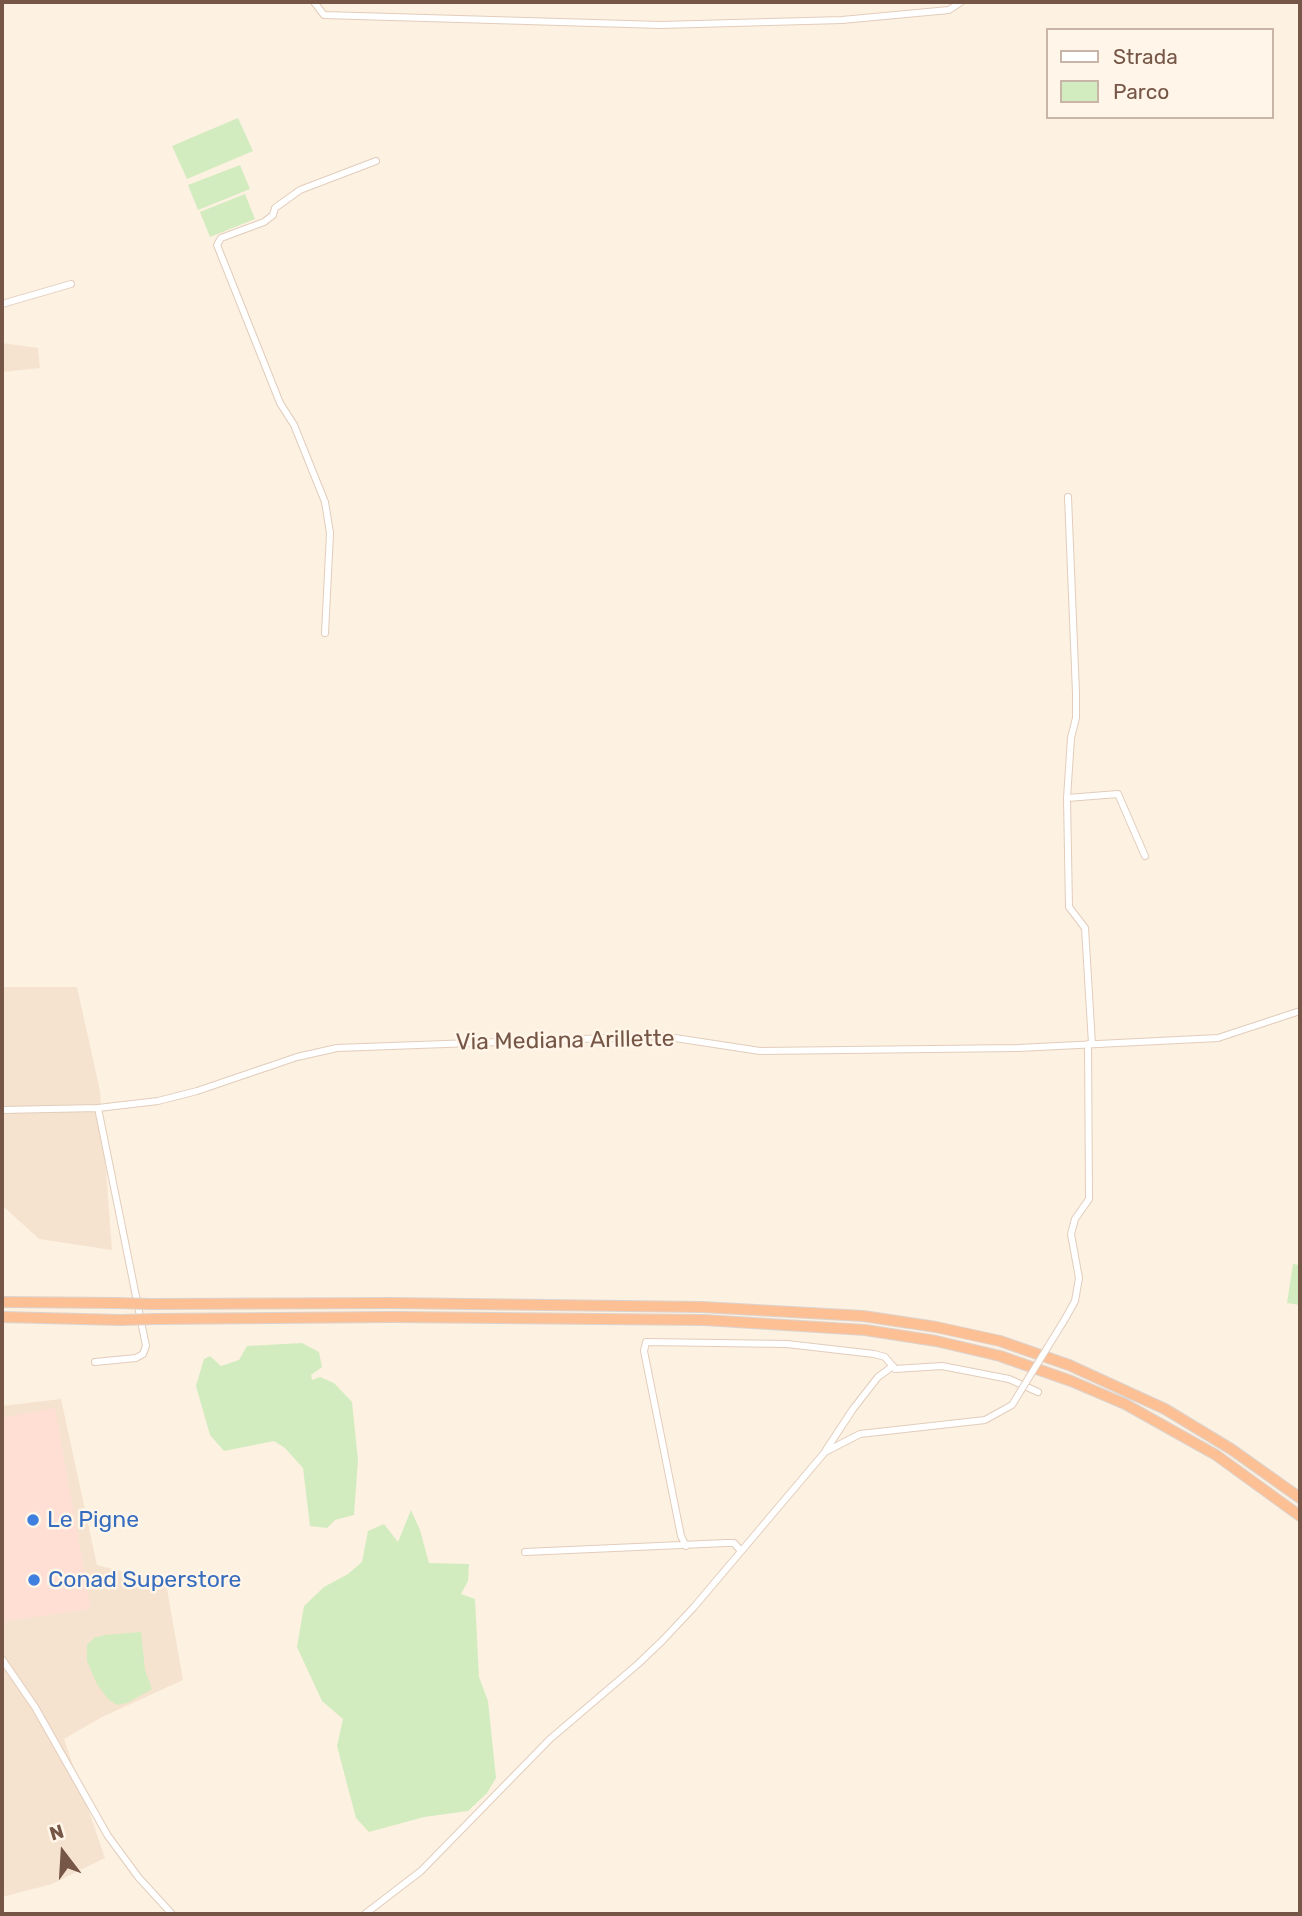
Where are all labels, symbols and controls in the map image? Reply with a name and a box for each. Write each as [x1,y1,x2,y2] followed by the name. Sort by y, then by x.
[1046,28,1274,119] legend
[1113,44,1178,69] text: Strada
[1113,79,1169,104] text: Parco
[455,1025,675,1057] street label: Via Mediana Arillette
[47,1506,139,1534] place label: Le Pigne
[25,1512,41,1528] marker: Le Pigne
[48,1566,241,1594] place label: Conad Superstore
[26,1572,42,1588] marker: Conad Superstore
[28,1818,98,1888] north arrow
[47,1819,67,1845] text: N

